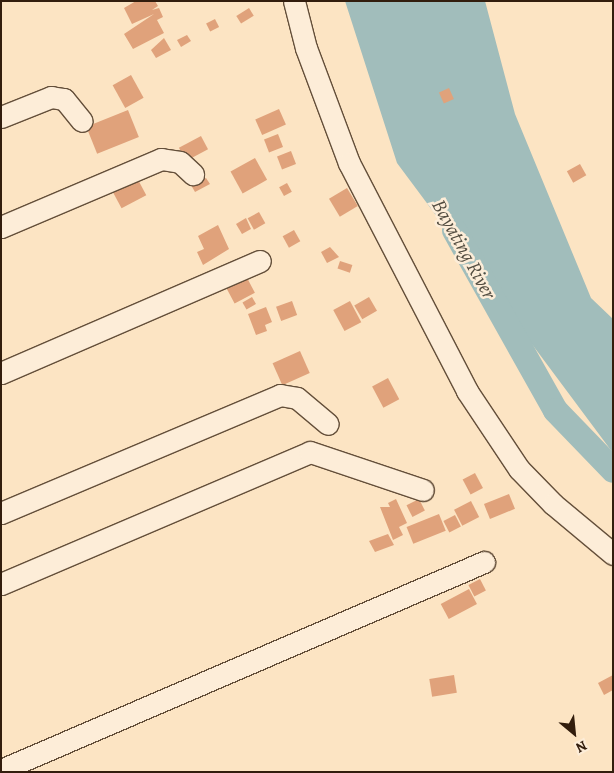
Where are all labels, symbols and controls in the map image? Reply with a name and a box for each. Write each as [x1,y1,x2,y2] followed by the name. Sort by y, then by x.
[427,195,501,303] water label: Bayating River
[549,708,599,758] north arrow
[572,736,590,757] text: N

